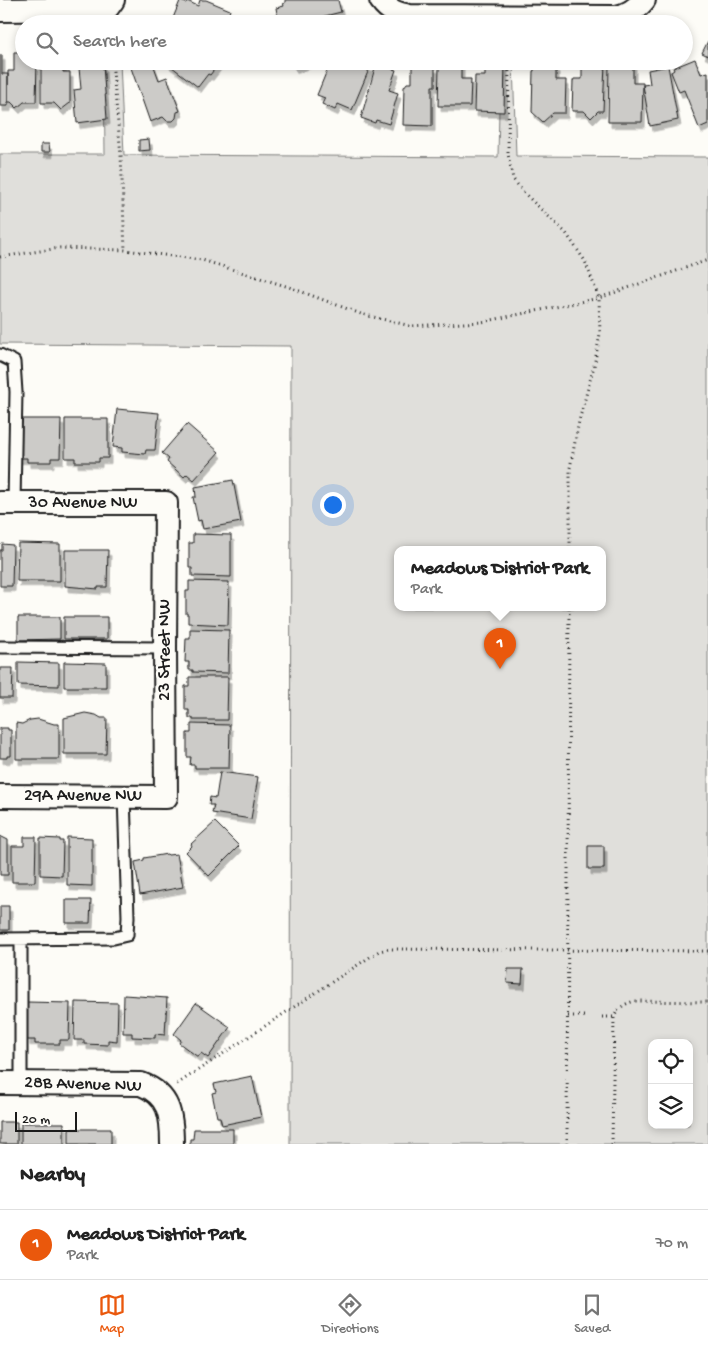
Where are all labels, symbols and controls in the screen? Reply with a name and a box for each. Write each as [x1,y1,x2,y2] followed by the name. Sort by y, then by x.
[15,15,693,70] search box
[33,29,61,57] icon: search
[73,31,167,54] text: Search here
[320,492,346,518] your location
[27,493,138,514] street label: 30 Avenue NW
[394,546,606,611] popup
[411,558,589,581] text: Meadows District Park
[411,581,442,600] text: Park
[155,599,176,701] street label: 23 Street NW
[484,628,516,669] pin: 1
[24,786,142,807] street label: 29A Avenue NW
[648,1039,693,1129] map controls
[648,1039,693,1084] button: locate
[24,1072,142,1098] street label: 28B Avenue NW
[648,1084,693,1129] button: layers
[15,1109,78,1132] scale bar
[22,1112,50,1129] text: 20 m
[20,1164,85,1189] text: Nearby
[67,1224,245,1247] text: Meadows District Park
[33,1235,39,1254] text: 1
[655,1235,688,1254] text: 70 m
[67,1247,98,1266] text: Park
[98,1291,126,1338] tab: Map
[322,1291,379,1338] tab: Directions
[574,1291,610,1338] tab: Saved

